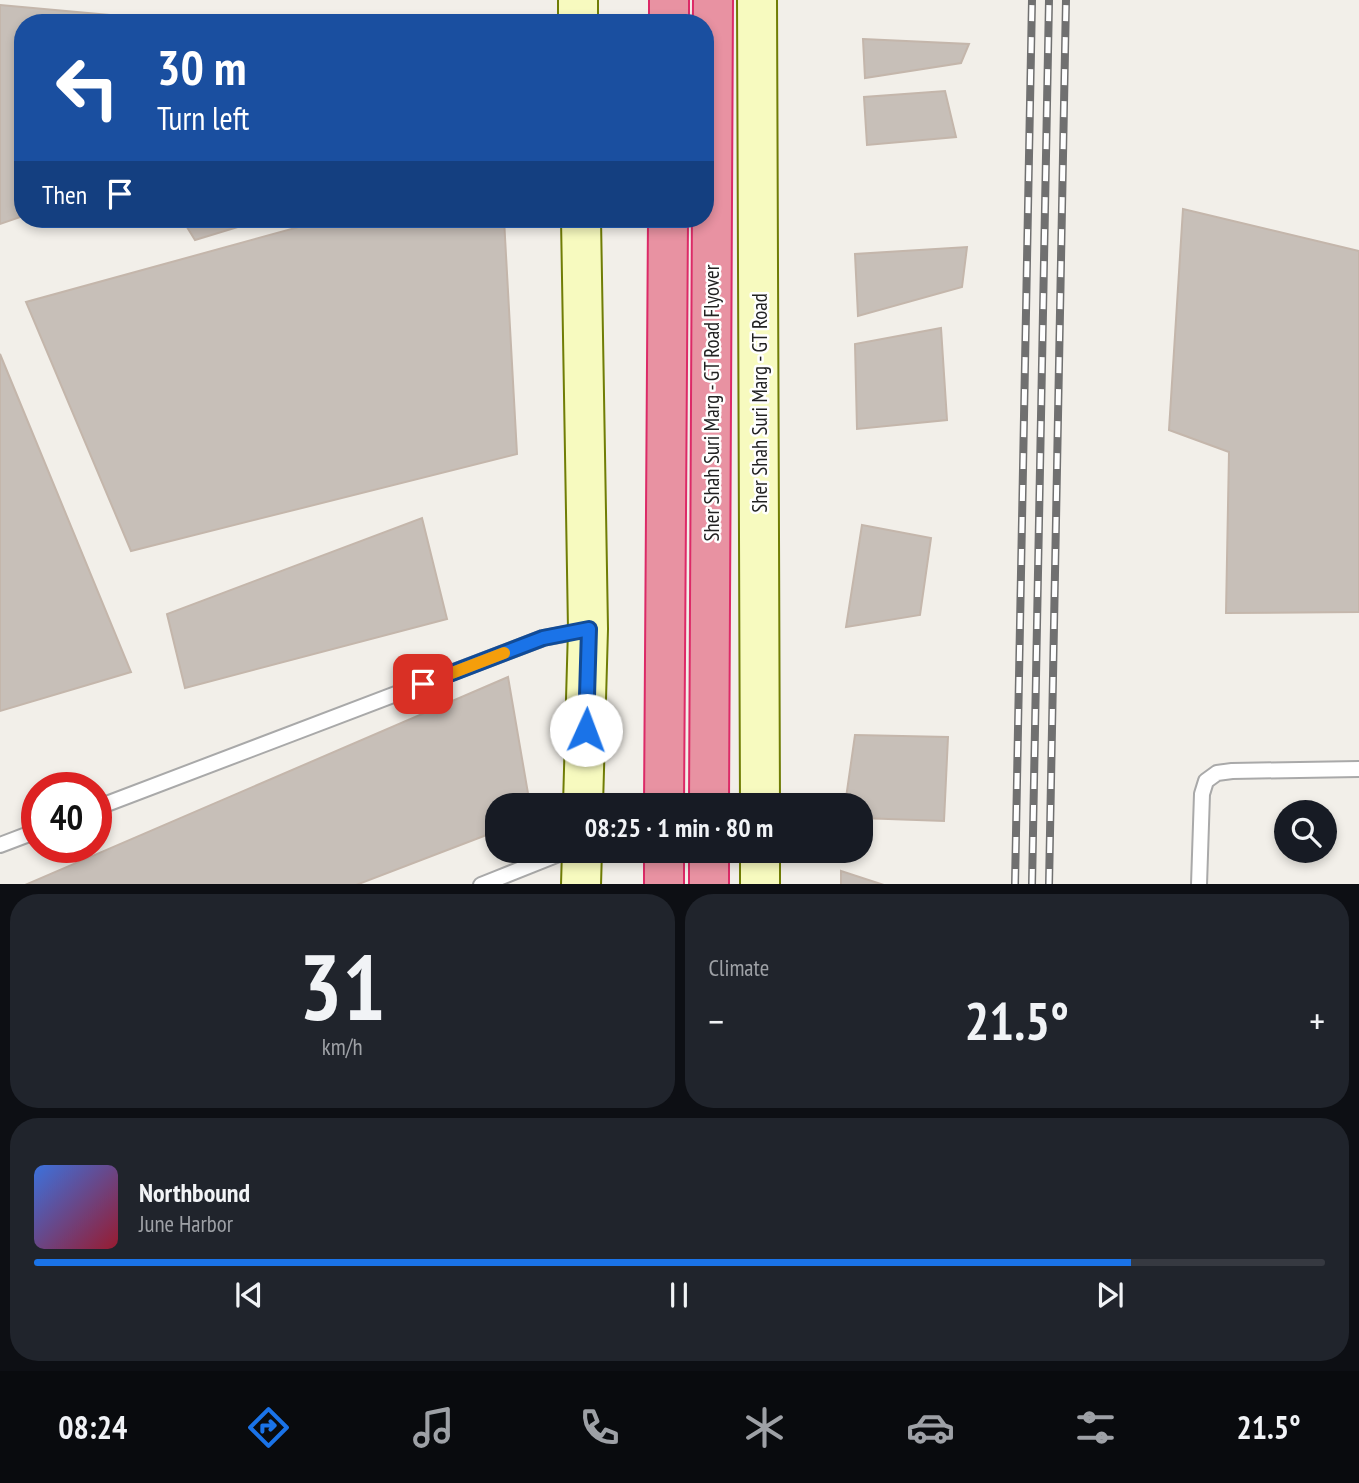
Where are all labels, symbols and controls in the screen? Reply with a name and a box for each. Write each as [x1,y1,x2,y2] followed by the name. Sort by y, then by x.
[157,35,246,99] text: 30 m
[42,42,133,133] icon: left
[157,97,249,139] text: Turn left
[101,175,139,213] icon: arrive
[42,178,87,211] text: Then
[698,264,725,542] street label: Sher Shah Suri Marg - GT Road Flyover
[746,293,773,513] street label: Sher Shah Suri Marg - GT Road
[393,654,453,714] pin
[404,665,442,703] icon: arrive
[549,693,623,767] position arrow
[21,772,112,863] speed limit sign: 40
[1274,800,1337,863] map controls
[1274,800,1337,863] button: search
[585,811,773,844] text: 08:25 · 1 min · 80 m
[299,927,386,1045] text: 31
[709,953,769,982] text: Climate
[964,987,1069,1054] text: 21.5°
[709,996,724,1045] text: −
[1309,996,1325,1045] text: +
[322,1032,363,1061] text: km/h
[139,1176,250,1209] text: Northbound
[139,1209,233,1238] text: June Harbor
[230,1276,268,1314] icon: previous
[660,1276,698,1314] icon: pause
[1091,1276,1129,1314] icon: next
[244,1403,293,1452] icon: directions
[409,1403,458,1452] icon: music
[575,1403,624,1452] icon: phone
[740,1403,789,1452] icon: climate
[906,1403,955,1452] icon: car
[1071,1403,1120,1452] icon: filters
[58,1406,127,1448] text: 08:24
[1236,1406,1301,1448] text: 21.5°

